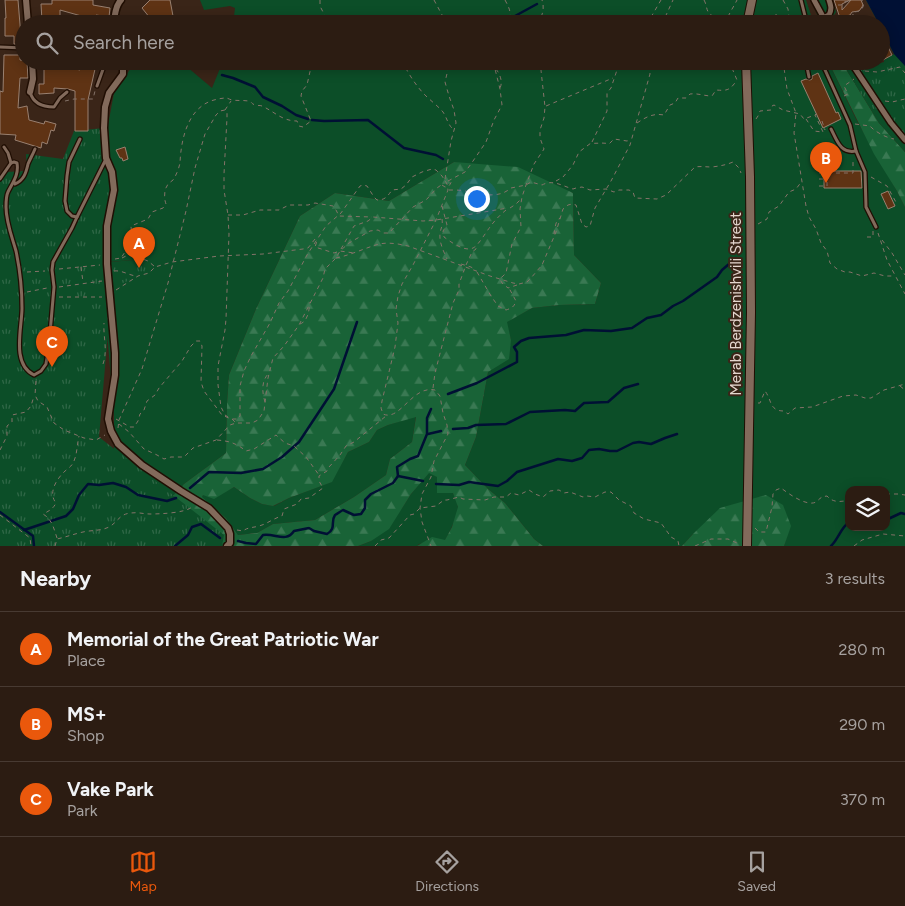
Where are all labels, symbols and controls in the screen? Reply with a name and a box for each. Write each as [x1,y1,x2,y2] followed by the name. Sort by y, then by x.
[15,15,890,70] search box
[33,29,61,57] icon: search
[73,31,175,54] text: Search here
[810,142,842,183] pin: B
[464,186,490,212] your location
[727,212,745,396] street label: Merab Berdzenishvili Street
[123,227,155,268] pin: A
[36,326,68,367] pin: C
[845,486,890,531] map controls
[845,486,890,531] button: layers
[20,566,91,591] text: Nearby
[825,569,885,588] text: 3 results
[67,628,379,651] text: Memorial of the Great Patriotic War
[30,640,42,659] text: A
[838,640,885,659] text: 280 m
[67,651,105,670] text: Place
[67,703,107,726] text: MS+
[31,715,41,734] text: B
[839,715,885,734] text: 290 m
[67,726,105,745] text: Shop
[67,778,154,801] text: Vake Park
[30,790,42,809] text: C
[840,790,885,809] text: 370 m
[67,801,97,820] text: Park
[129,848,157,895] tab: Map
[415,848,479,895] tab: Directions
[737,848,776,895] tab: Saved

